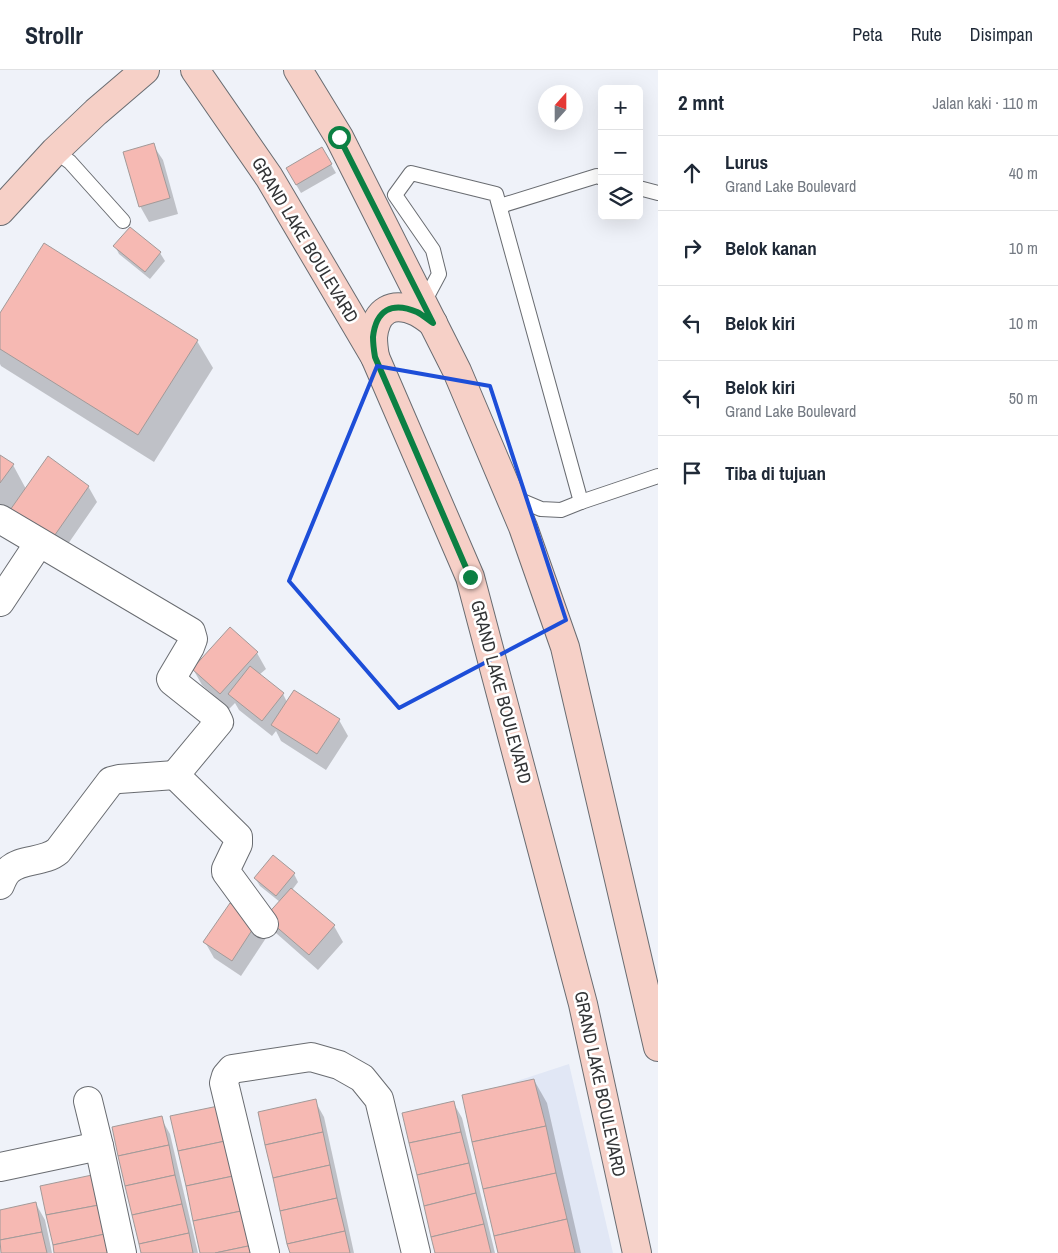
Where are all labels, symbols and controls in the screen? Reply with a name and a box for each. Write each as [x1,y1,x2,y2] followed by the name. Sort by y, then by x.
[25,19,83,51] text: Strollr
[852,22,883,47] text: Peta
[911,22,942,47] text: Rute
[970,22,1033,47] text: Disimpan
[538,85,583,130] north arrow
[598,85,643,220] map controls
[598,85,643,130] button: +
[678,88,724,117] text: 2 mnt
[932,92,1038,114] text: Jalan kaki · 110 m
[328,126,351,149] route start
[598,130,643,175] button: −
[725,149,768,175] text: Lurus
[246,152,365,327] street label: GRAND LAKE BOULEVARD
[678,159,706,187] icon: ahead
[1009,162,1038,184] text: 40 m
[598,175,643,220] button: layers
[725,175,856,197] text: Grand Lake Boulevard
[678,234,706,262] icon: right
[725,235,817,261] text: Belok kanan
[1009,237,1038,259] text: 10 m
[678,309,706,337] icon: left
[725,310,795,336] text: Belok kiri
[1009,312,1038,334] text: 10 m
[725,374,795,400] text: Belok kiri
[678,384,706,412] icon: left
[1009,387,1038,409] text: 50 m
[725,400,856,422] text: Grand Lake Boulevard
[678,459,706,487] icon: arrive
[725,460,826,486] text: Tiba di tujuan
[459,566,482,589] route end
[465,597,538,786] street label: GRAND LAKE BOULEVARD
[569,989,632,1179] street label: GRAND LAKE BOULEVARD

